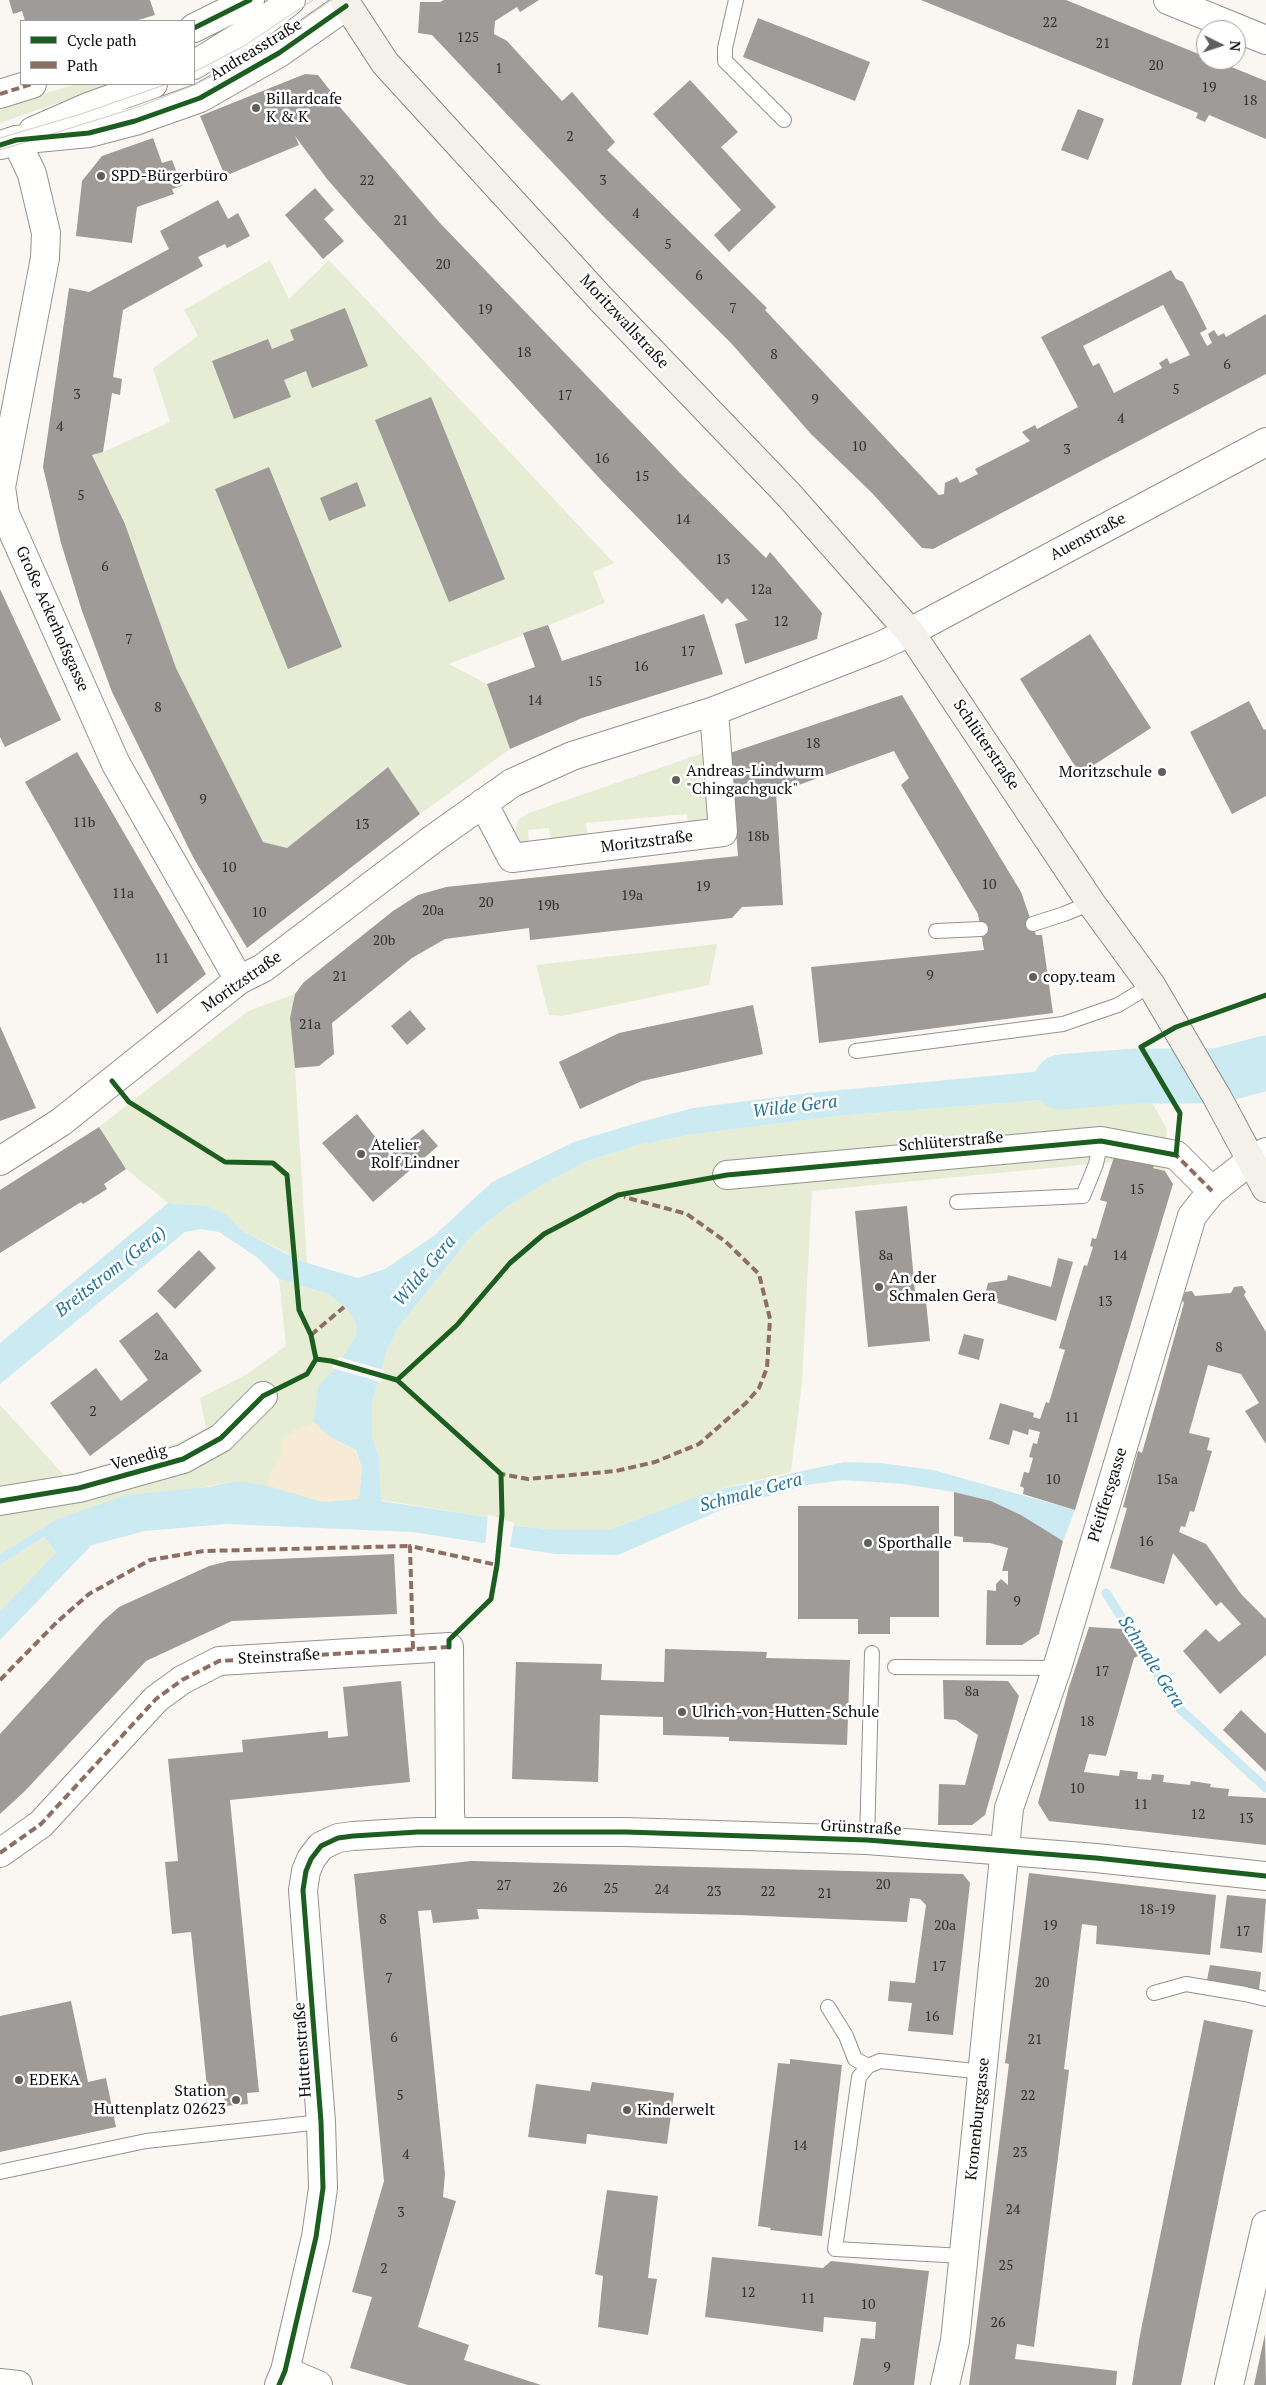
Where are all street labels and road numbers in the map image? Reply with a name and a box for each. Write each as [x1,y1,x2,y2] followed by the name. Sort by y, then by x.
[207,15,305,85] street label: Andreasstraße
[575,271,673,373] street label: Moritzwallstraße
[1047,509,1129,565] street label: Auenstraße
[11,543,93,695] street label: Große Ackerhofsgasse
[949,696,1023,794] street label: Schlüterstraße
[600,827,694,857] street label: Moritzstraße
[199,948,285,1016] street label: Moritzstraße
[898,1128,1004,1156] street label: Schlüterstraße
[109,1441,169,1475] street label: Venedig
[1085,1445,1131,1545] street label: Pfeiffersgasse
[237,1645,321,1669] street label: Steinstraße
[820,1816,902,1840] street label: Grünstraße
[290,2002,316,2098] street label: Huttenstraße
[962,2057,994,2181] street label: Kronenburggasse

